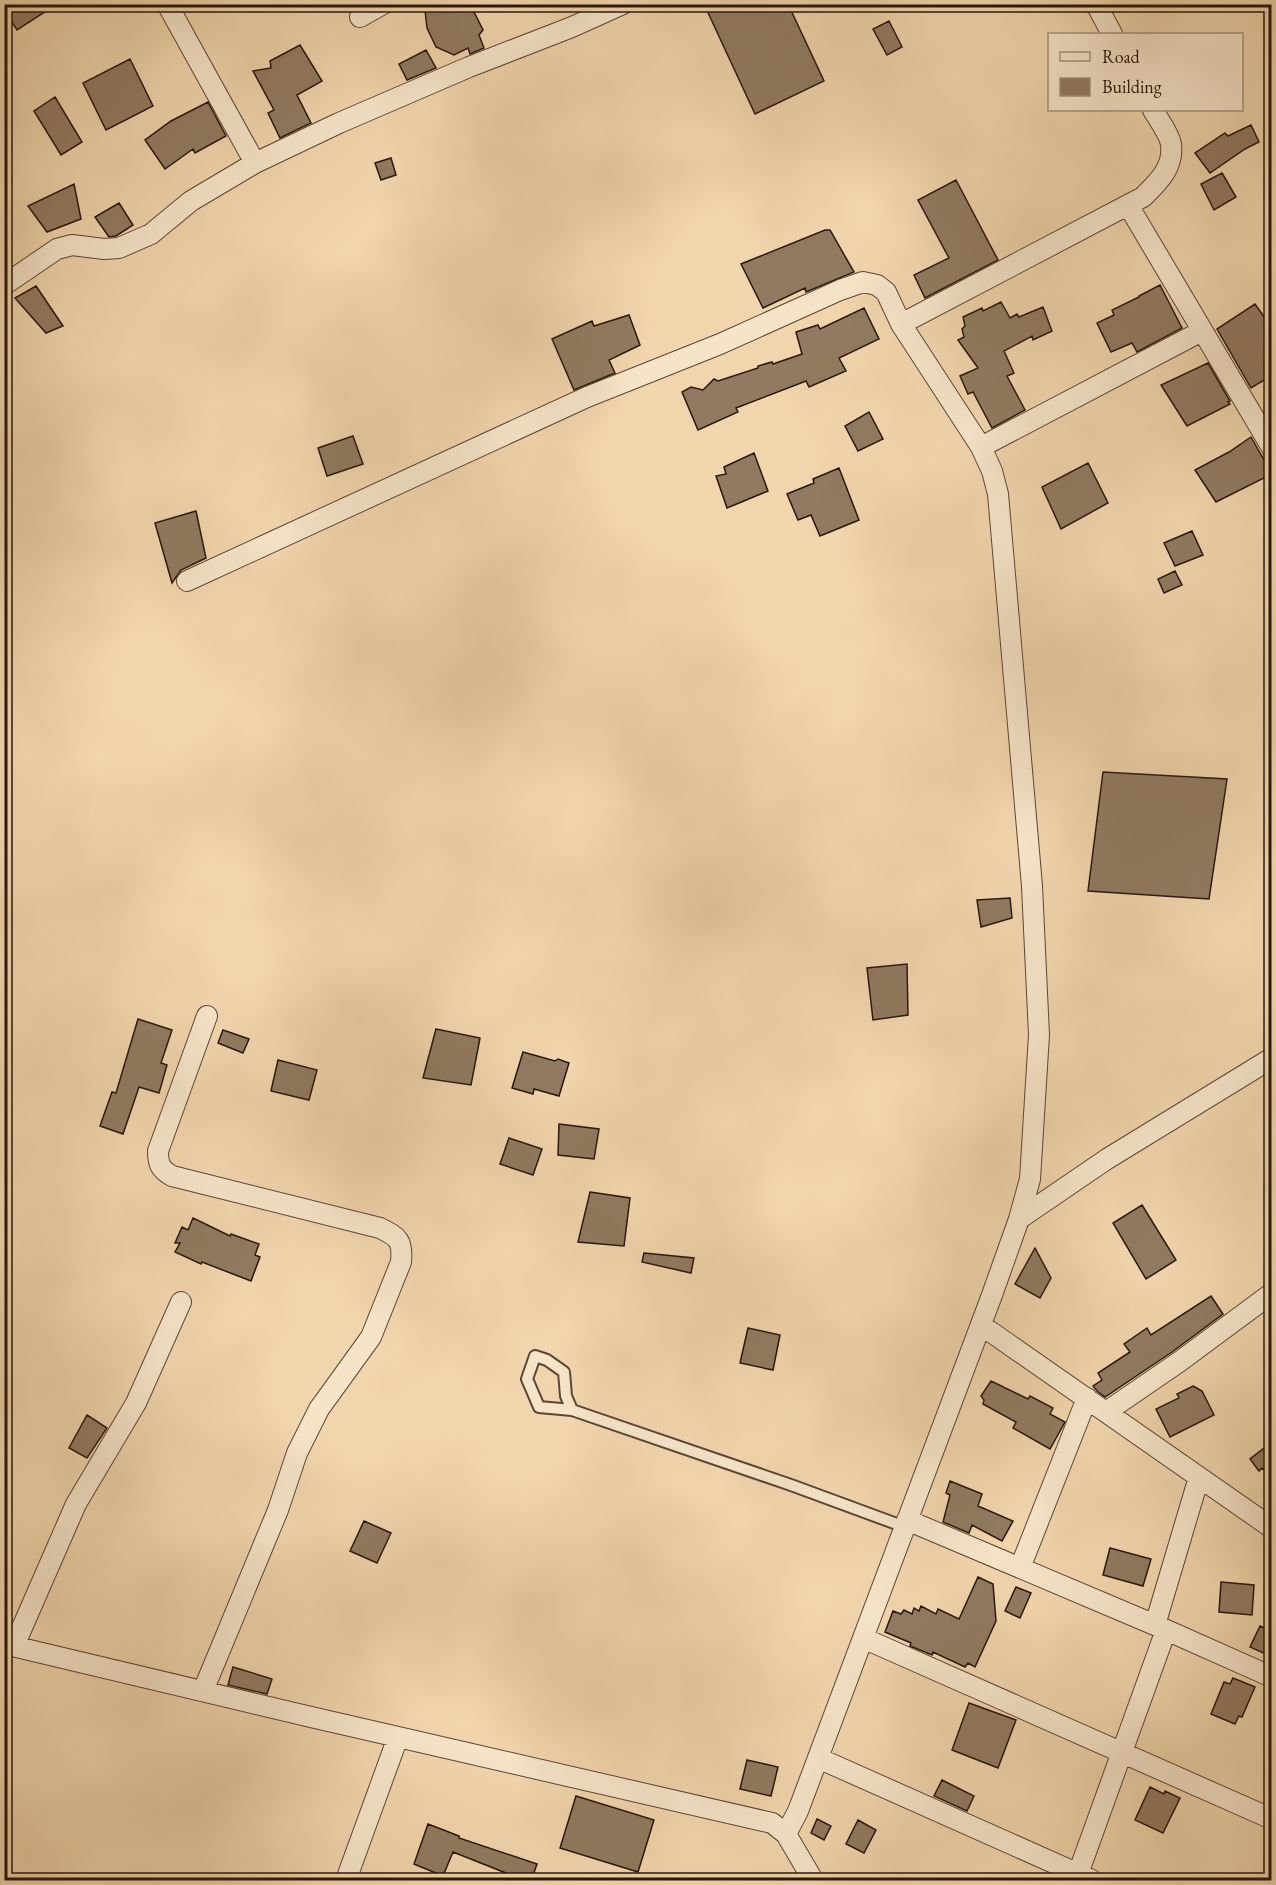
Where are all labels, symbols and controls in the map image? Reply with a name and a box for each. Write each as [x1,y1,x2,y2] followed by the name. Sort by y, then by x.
[1048,33,1243,111] legend
[1102,45,1141,68] text: Road
[1102,75,1162,98] text: Building

